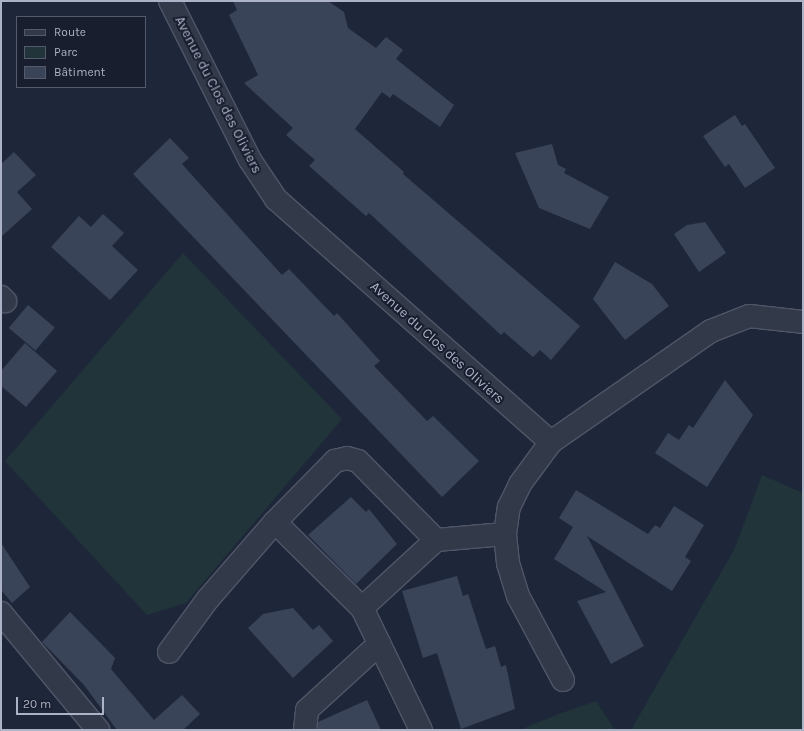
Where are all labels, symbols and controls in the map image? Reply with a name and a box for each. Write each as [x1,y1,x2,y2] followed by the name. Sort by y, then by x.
[171,13,265,177] street label: Avenue du Clos des Oliviers
[16,16,146,88] legend
[54,25,86,39] text: Route
[54,45,78,59] text: Parc
[54,65,105,79] text: Bâtiment
[367,278,507,408] street label: Avenue du Clos des Oliviers
[18,689,106,715] scale bar
[23,697,51,711] text: 20 m

